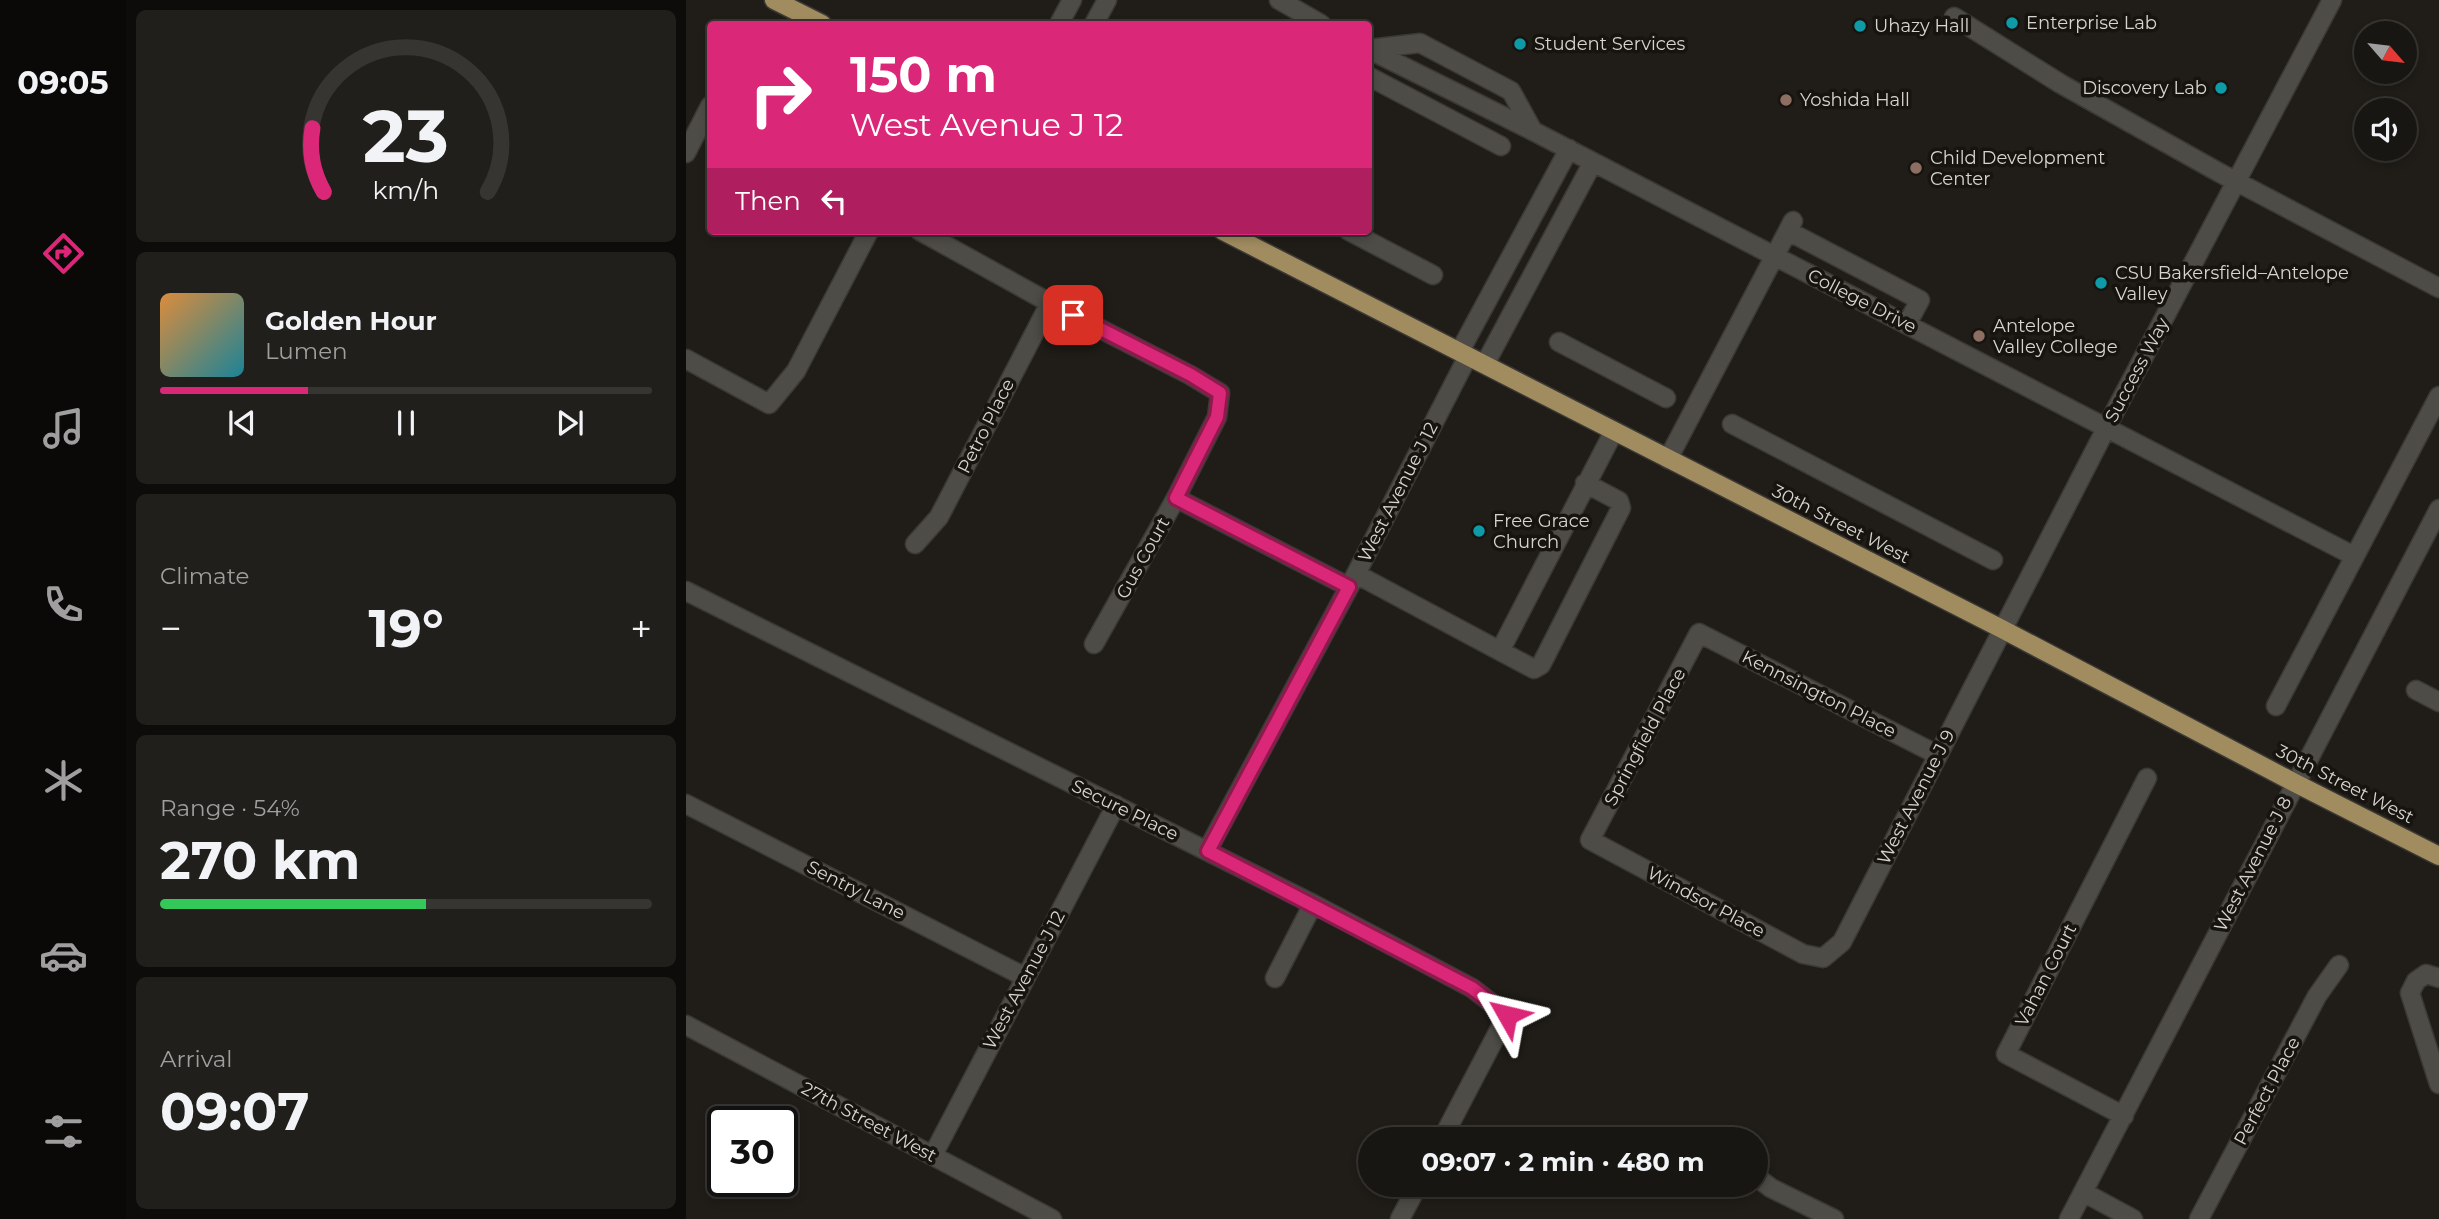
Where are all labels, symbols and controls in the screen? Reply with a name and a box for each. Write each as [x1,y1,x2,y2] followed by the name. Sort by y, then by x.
[2026,12,2157,34] place label: Enterprise Lab
[1874,15,1969,37] place label: Uhazy Hall
[2004,15,2020,31] marker: Enterprise Lab
[1852,18,1868,34] marker: Uhazy Hall
[2354,21,2417,84] north arrow
[2354,21,2417,161] map controls
[1534,33,1686,55] place label: Student Services
[1512,36,1528,52] marker: Student Services
[850,45,997,104] text: 150 m
[735,49,826,140] icon: right
[17,63,109,102] text: 09:05
[2082,77,2207,99] place label: Discovery Lab
[2213,80,2229,96] marker: Discovery Lab
[1800,89,1910,111] place label: Yoshida Hall
[363,92,449,180] text: 23
[1778,92,1794,108] marker: Yoshida Hall
[2354,98,2417,161] button: sound
[850,105,1123,144] text: West Avenue J 12
[1930,147,2105,190] place label: Child Development Center
[1908,160,1924,176] marker: Child Development Center
[373,175,439,205] text: km/h
[815,182,853,220] icon: left
[735,185,801,217] text: Then
[39,229,88,278] icon: directions
[2115,262,2349,305] place label: CSU Bakersfield–Antelope Valley
[1804,264,1920,338] street label: College Drive
[2093,275,2109,291] marker: CSU Bakersfield–Antelope Valley
[1043,285,1103,345] pin
[1054,296,1092,334] icon: arrive
[265,305,437,337] text: Golden Hour
[2100,314,2174,426] street label: Success Way
[1993,315,2118,358] place label: Antelope Valley College
[1971,328,1987,344] marker: Antelope Valley College
[265,337,348,365] text: Lumen
[953,375,1019,477] street label: Petro Place
[39,404,88,453] icon: music
[223,404,261,442] icon: previous
[387,404,425,442] icon: pause
[551,404,589,442] icon: next
[1353,418,1443,566] street label: West Avenue J 12
[1768,480,1914,568] street label: 30th Street West
[1493,510,1590,553] place label: Free Grace Church
[1112,513,1174,603] street label: Gus Court
[1471,523,1487,539] marker: Free Grace Church
[160,562,249,590] text: Climate
[39,580,88,629] icon: phone
[368,597,444,660] text: 19°
[160,605,182,652] text: −
[630,605,652,652] text: +
[1738,646,1900,742] street label: Kennsington Place
[1599,664,1691,810] street label: Springfield Place
[1873,726,1959,868] street label: West Avenue J 9
[2272,740,2418,828] street label: 30th Street West
[39,756,88,805] icon: climate
[1068,775,1182,845] street label: Secure Place
[2209,793,2297,935] street label: West Avenue J 8
[160,794,300,822] text: Range · 54%
[160,829,360,892] text: 270 km
[803,856,909,924] street label: Sentry Lane
[1643,862,1769,942] street label: Windsor Place
[978,907,1070,1053] street label: West Avenue J 12
[2011,920,2081,1030] street label: Vahan Court
[39,931,88,980] icon: car
[1470,978,1544,1052] position arrow
[2229,1033,2305,1149] street label: Perfect Place
[160,1045,233,1073] text: Arrival
[798,1077,940,1167] street label: 27th Street West
[160,1080,309,1143] text: 09:07
[707,1106,798,1197] speed limit sign: 30
[39,1107,88,1156] icon: filters
[1421,1146,1705,1178] text: 09:07 · 2 min · 480 m

